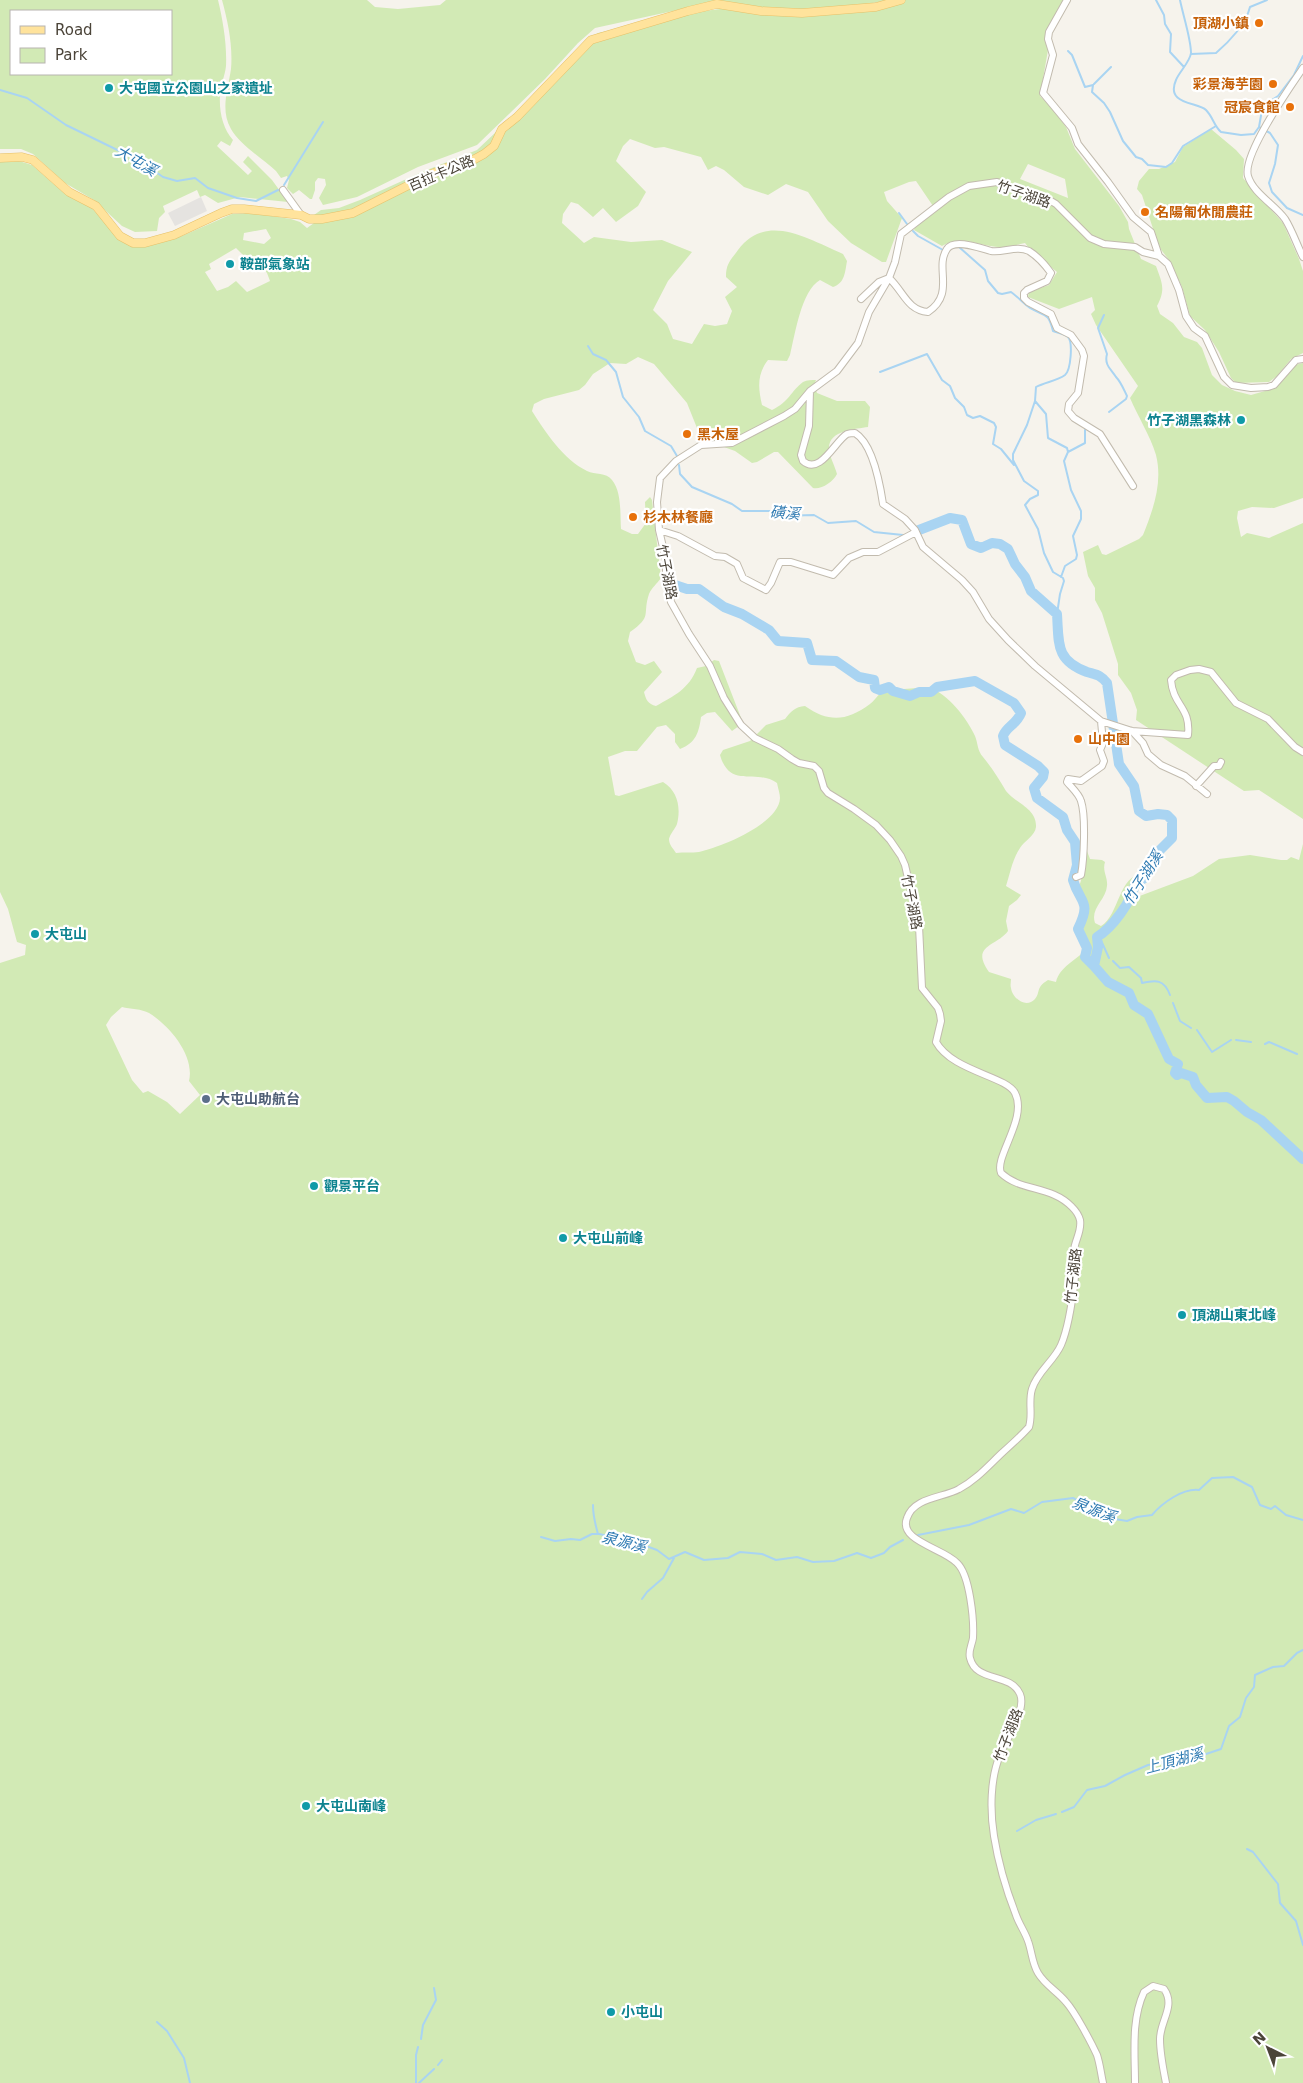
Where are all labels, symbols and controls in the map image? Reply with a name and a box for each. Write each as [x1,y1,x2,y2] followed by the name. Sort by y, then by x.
[10,10,172,75] legend
[1193,15,1249,31] place label: 頂湖小鎮
[1253,17,1265,29] marker: 頂湖小鎮
[55,21,93,39] text: Road
[55,46,88,64] text: Park
[1193,76,1263,92] place label: 彩景海芋園
[1267,78,1279,90] marker: 彩景海芋園
[119,80,273,96] place label: 大屯國立公園山之家遺址
[103,82,115,94] marker: 大屯國立公園山之家遺址
[1224,99,1280,115] place label: 冠宸食館
[1284,101,1296,113] marker: 冠宸食館
[112,142,162,181] water label: 大屯溪
[406,152,476,194] street label: 百拉卡公路
[995,177,1053,211] street label: 竹子湖路
[1155,204,1253,220] place label: 名陽匍休閒農莊
[1139,206,1151,218] marker: 名陽匍休閒農莊
[240,256,310,272] place label: 鞍部氣象站
[224,258,236,270] marker: 鞍部氣象站
[1147,412,1231,428] place label: 竹子湖黑森林
[1235,414,1247,426] marker: 竹子湖黑森林
[697,426,739,442] place label: 黑木屋
[681,428,693,440] marker: 黑木屋
[769,503,803,523] water label: 磺溪
[643,509,713,525] place label: 杉木林餐廳
[627,511,639,523] marker: 杉木林餐廳
[654,543,680,601] street label: 竹子湖路
[1088,731,1130,747] place label: 山中園
[1072,733,1084,745] marker: 山中園
[1119,846,1168,908] water label: 竹子湖溪
[899,873,925,931] street label: 竹子湖路
[45,926,87,942] place label: 大屯山
[29,928,41,940] marker: 大屯山
[216,1091,300,1107] place label: 大屯山助航台
[200,1093,212,1105] marker: 大屯山助航台
[324,1178,380,1194] place label: 觀景平台
[308,1180,320,1192] marker: 觀景平台
[573,1230,643,1246] place label: 大屯山前峰
[557,1232,569,1244] marker: 大屯山前峰
[1062,1247,1084,1305] street label: 竹子湖路
[1192,1307,1276,1323] place label: 頂湖山東北峰
[1176,1309,1188,1321] marker: 頂湖山東北峰
[1070,1494,1120,1527] water label: 泉源溪
[600,1528,650,1557] water label: 泉源溪
[990,1706,1026,1764] street label: 竹子湖路
[1143,1744,1207,1777] water label: 上頂湖溪
[316,1798,386,1814] place label: 大屯山南峰
[300,1800,312,1812] marker: 大屯山南峰
[621,2004,663,2020] place label: 小屯山
[605,2006,617,2018] marker: 小屯山
[1243,2023,1293,2073] north arrow
[1250,2028,1269,2048] text: N

